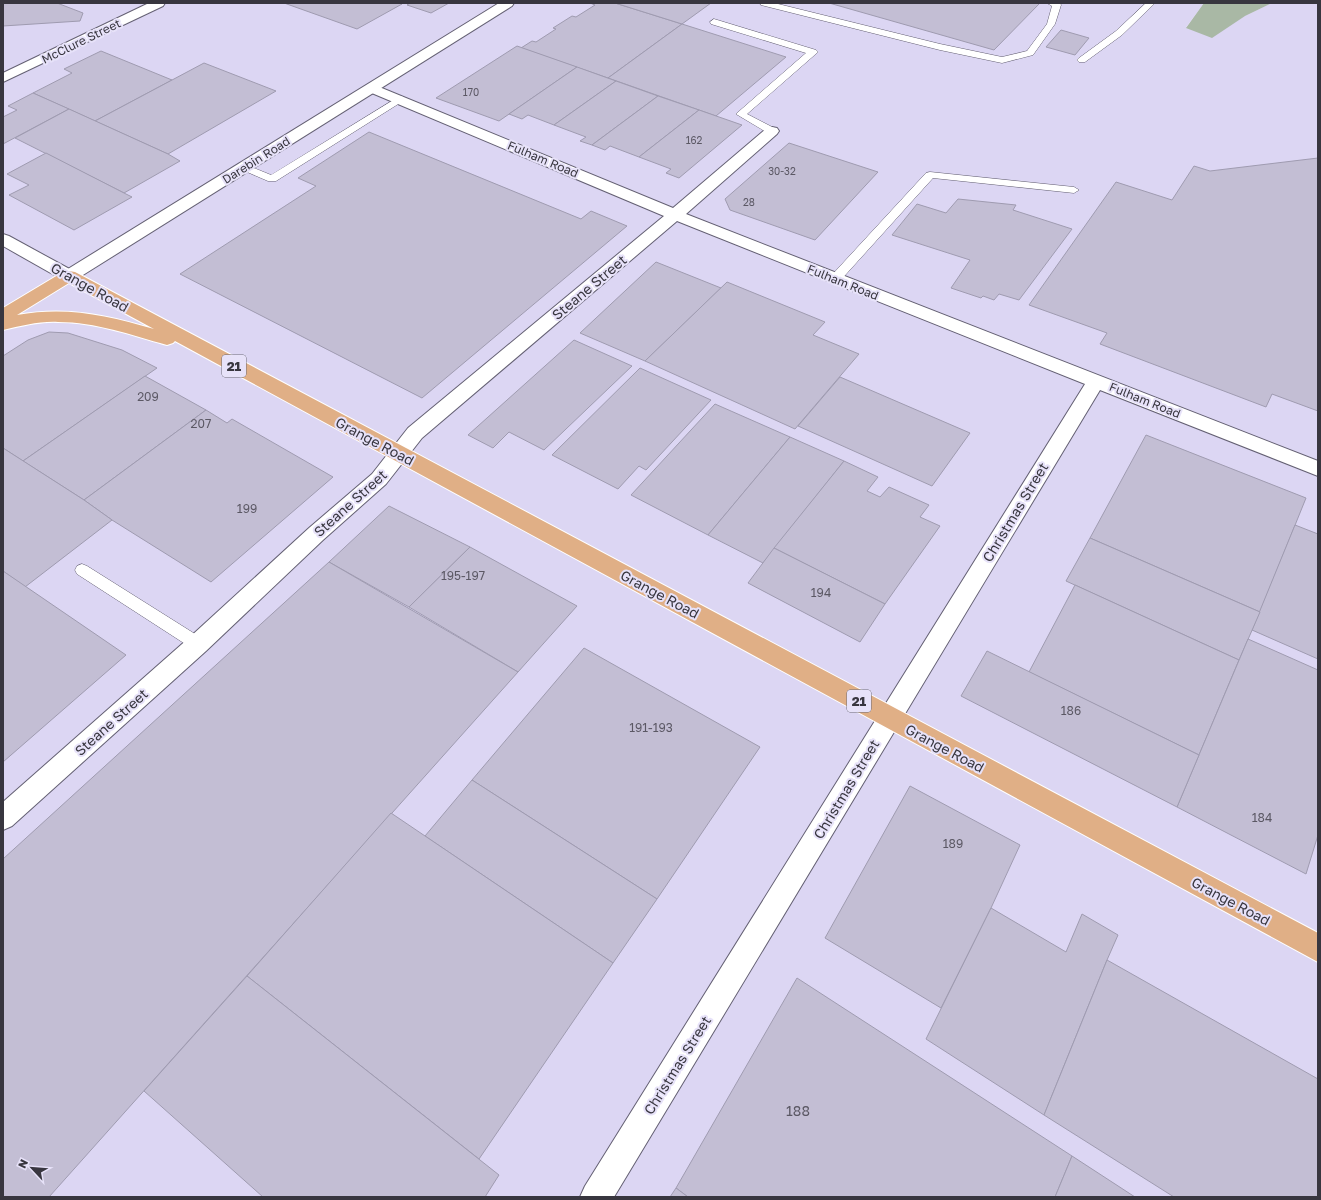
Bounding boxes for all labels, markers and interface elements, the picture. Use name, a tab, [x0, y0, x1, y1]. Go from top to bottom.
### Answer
street label: McClure Street	[39, 15, 123, 67]
house number: 170	[463, 86, 479, 98]
street label: Darebin Road	[219, 133, 293, 187]
house number: 162	[686, 134, 703, 146]
street label: Fulham Road	[505, 137, 581, 181]
house number: 30-32	[768, 165, 796, 177]
house number: 28	[743, 196, 755, 208]
street label: Steane Street	[548, 251, 630, 323]
street label: Grange Road	[48, 259, 132, 315]
street label: Fulham Road	[805, 261, 881, 303]
road number: 21	[222, 355, 246, 377]
street label: Fulham Road	[1107, 379, 1183, 421]
house number: 209	[137, 389, 159, 404]
street label: Grange Road	[333, 413, 417, 469]
house number: 207	[191, 416, 211, 431]
street label: Christmas Street	[979, 459, 1051, 565]
street label: Steane Street	[310, 466, 390, 540]
house number: 199	[237, 501, 257, 516]
street label: Grange Road	[618, 566, 702, 622]
house number: 195-197	[441, 568, 485, 583]
house number: 194	[811, 585, 831, 600]
street label: Steane Street	[71, 685, 151, 759]
road number: 21	[847, 690, 871, 712]
house number: 186	[1061, 703, 1081, 718]
house number: 191-193	[629, 720, 673, 735]
street label: Grange Road	[903, 720, 987, 776]
street label: Christmas Street	[810, 736, 882, 842]
house number: 184	[1252, 810, 1272, 825]
house number: 189	[943, 836, 963, 851]
street label: Grange Road	[1189, 873, 1273, 929]
street label: Christmas Street	[640, 1013, 714, 1117]
house number: 188	[786, 1102, 810, 1119]
north arrow	[12, 1148, 52, 1188]
text: N	[15, 1157, 30, 1170]

